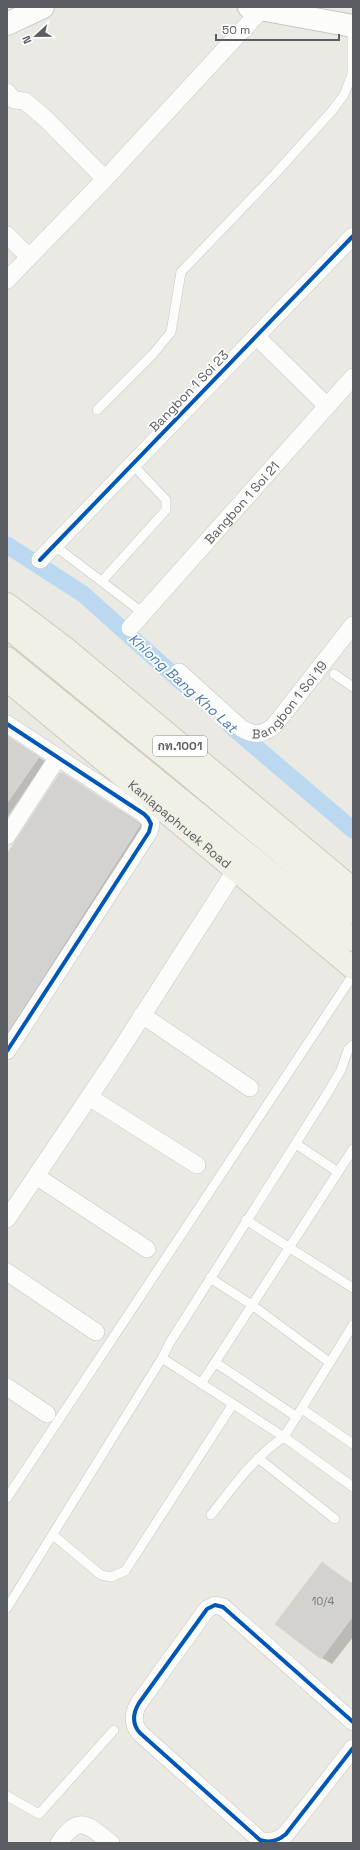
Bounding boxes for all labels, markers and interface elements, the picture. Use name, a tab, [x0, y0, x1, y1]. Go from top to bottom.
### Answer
north arrow	[16, 16, 56, 56]
scale bar	[216, 16, 339, 42]
text: 50 m	[222, 22, 250, 38]
text: N	[19, 34, 35, 46]
street label: Bangbon 1 Soi 23	[146, 346, 232, 435]
street label: Bangbon 1 Soi 21	[200, 458, 283, 547]
water label: Khlong Bang Kho Lat	[125, 630, 242, 738]
street label: Bangbon 1 Soi 19	[252, 657, 331, 742]
road number: กท.1001	[153, 736, 207, 756]
street label: Kanlapaphruek Road	[125, 776, 235, 872]
house number: 10/4	[312, 1594, 334, 1608]

